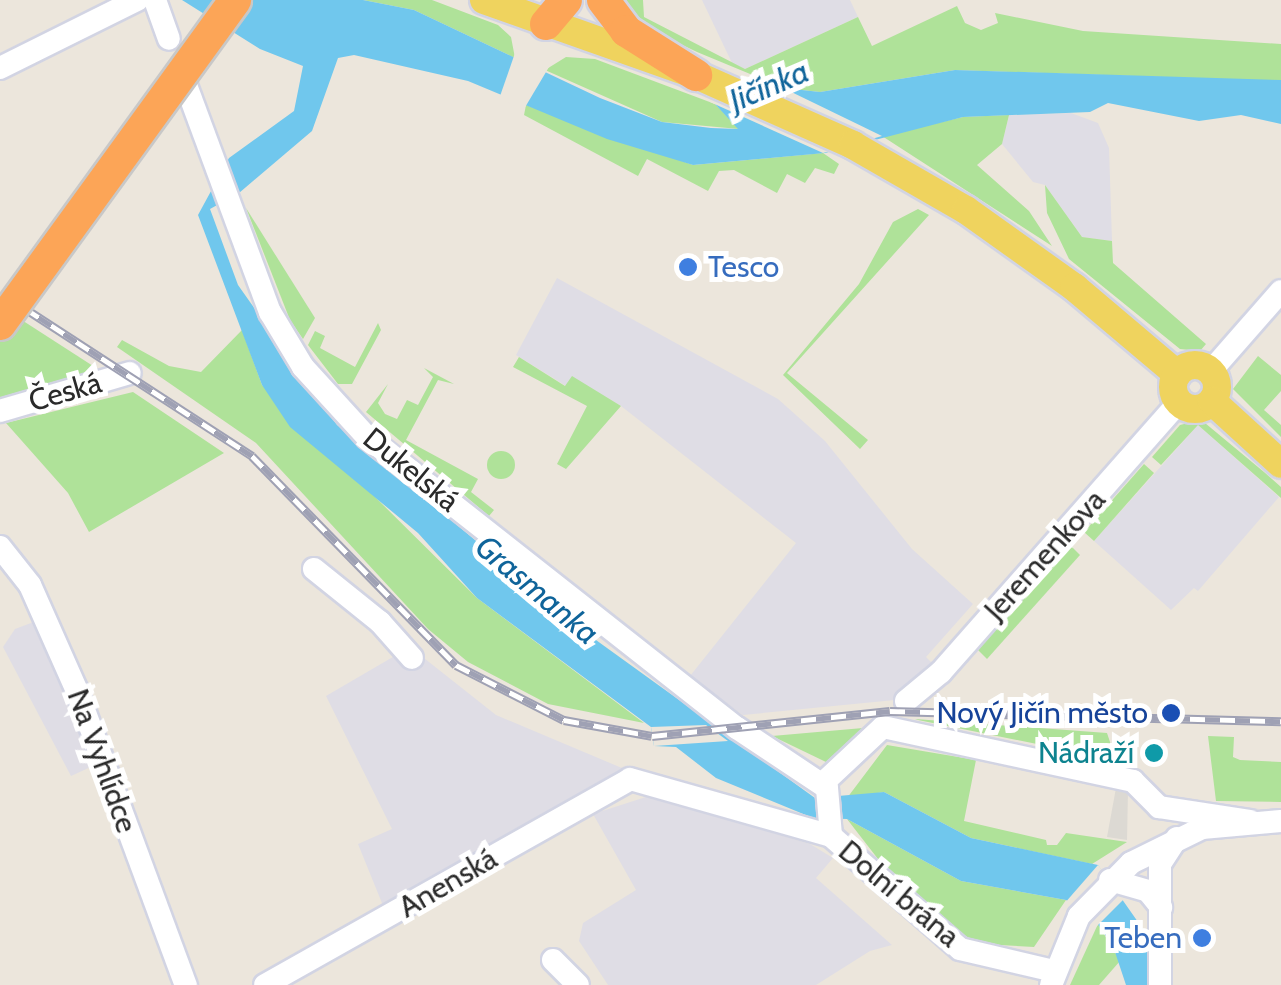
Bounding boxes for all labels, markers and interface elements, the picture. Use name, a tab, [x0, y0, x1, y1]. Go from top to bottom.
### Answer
water label: Jičínka	[723, 52, 815, 120]
place label: Tesco	[708, 249, 779, 285]
marker: Tesco	[677, 256, 699, 278]
street label: Česká	[24, 365, 106, 419]
street label: Dukelská	[356, 421, 466, 519]
street label: Jeremenkova	[977, 482, 1113, 628]
water label: Grasmanka	[467, 527, 607, 653]
street label: Na Vyhlídce	[59, 684, 145, 838]
place label: Nový Jičín město	[937, 695, 1148, 731]
marker: Nový Jičín město	[1158, 700, 1184, 726]
place label: Nádraží	[1038, 735, 1134, 771]
marker: Nádraží	[1143, 742, 1165, 764]
street label: Dolní brána	[831, 833, 967, 955]
street label: Anenská	[392, 841, 504, 925]
place label: Teben	[1104, 920, 1182, 956]
marker: Teben	[1191, 927, 1213, 949]

